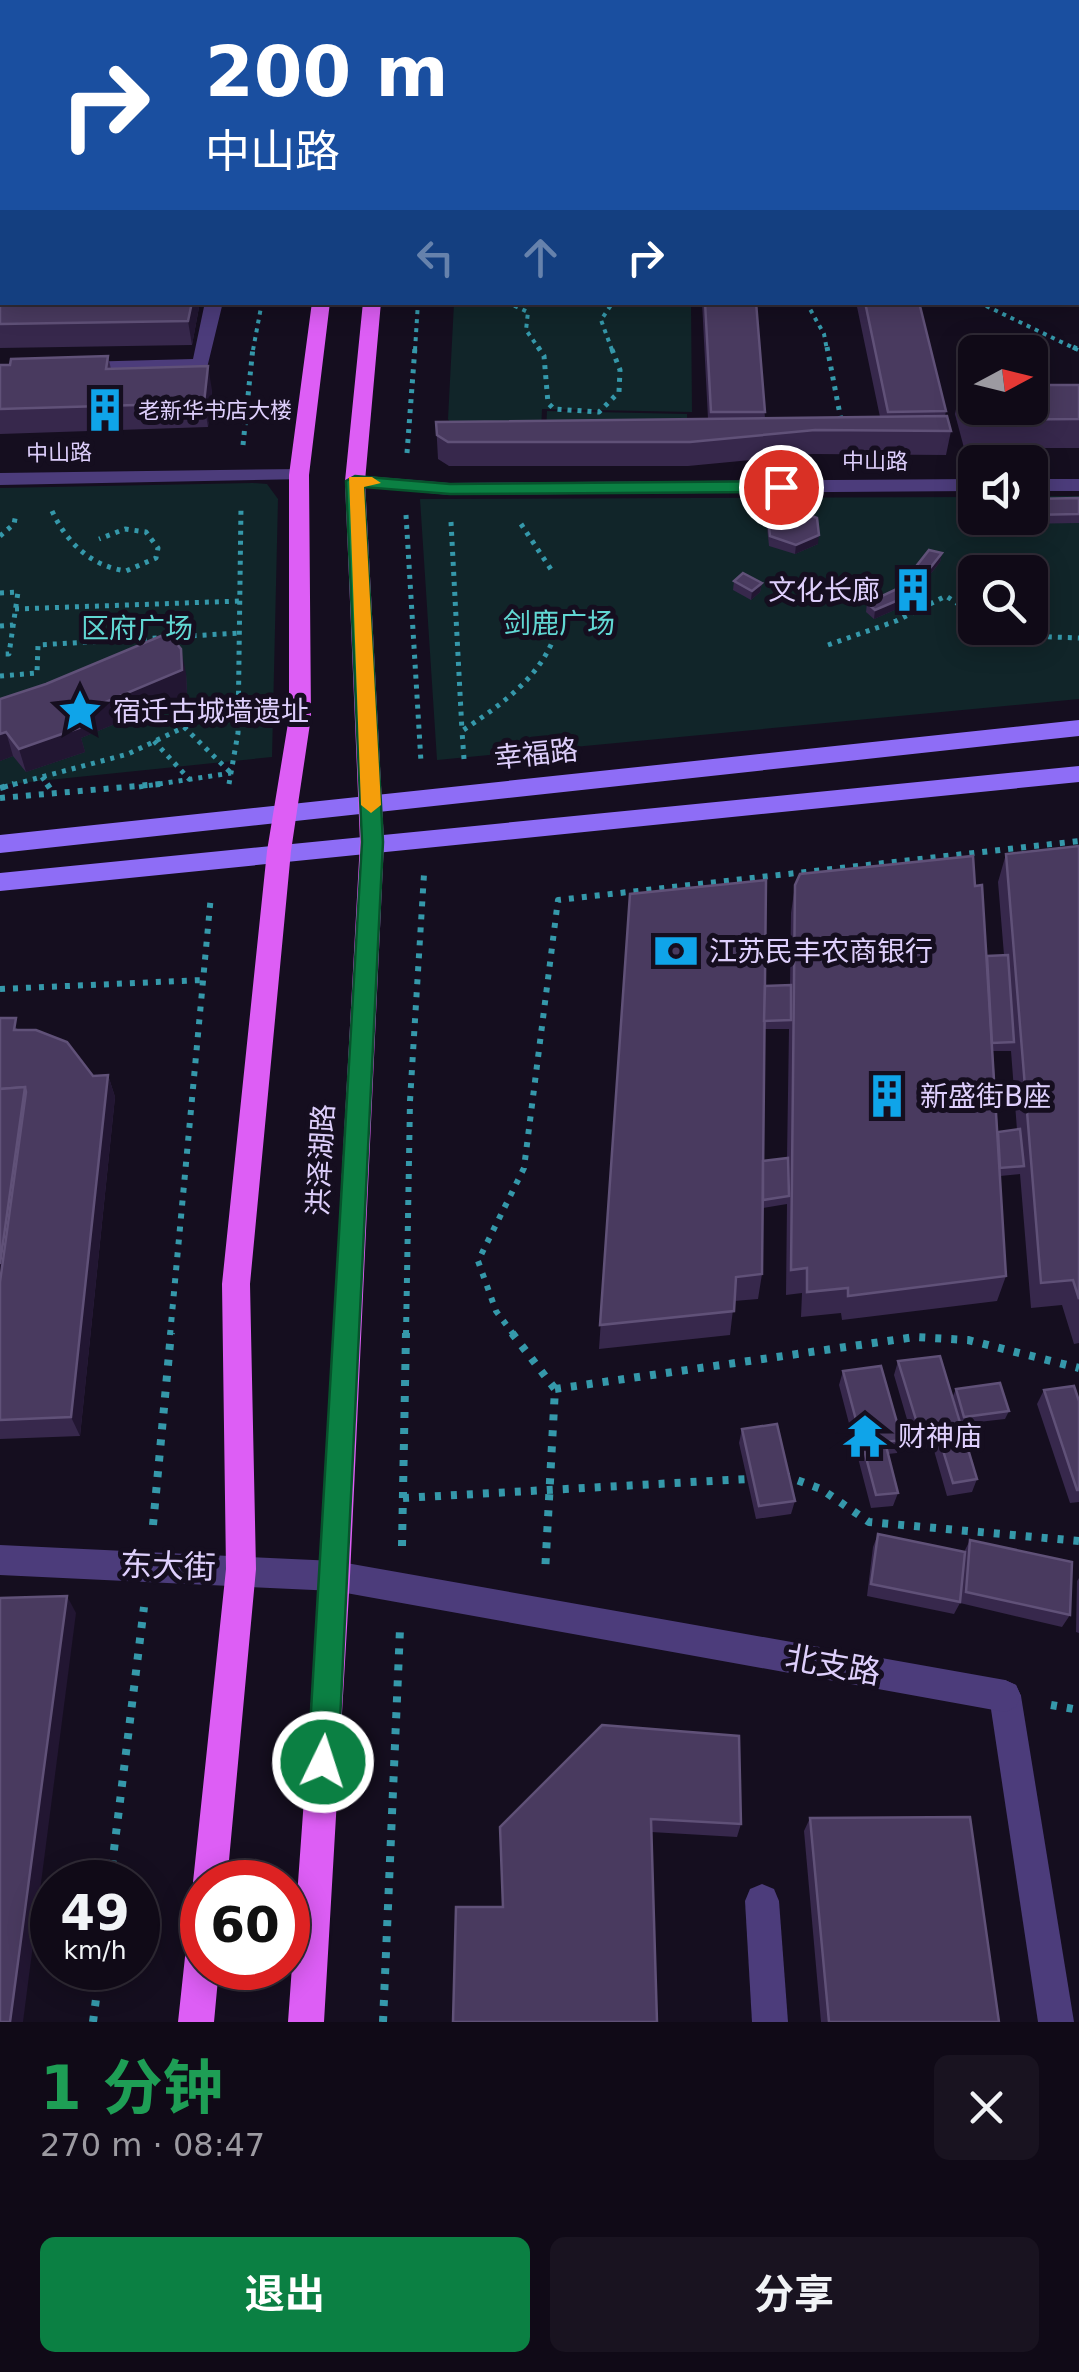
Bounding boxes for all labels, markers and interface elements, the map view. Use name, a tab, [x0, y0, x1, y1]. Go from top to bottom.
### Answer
text: 200 m	[205, 31, 448, 113]
icon: right	[40, 40, 170, 170]
text: 中山路	[205, 125, 340, 178]
icon: left	[408, 230, 463, 285]
icon: ahead	[513, 230, 568, 285]
icon: right	[618, 230, 673, 285]
north arrow	[958, 335, 1048, 425]
map controls	[958, 335, 1048, 645]
building icon: 老新华书店大楼	[81, 386, 129, 434]
place label: 老新华书店大楼	[138, 398, 292, 423]
street label: 中山路	[26, 440, 92, 466]
pin	[739, 445, 824, 530]
button: sound	[958, 445, 1048, 535]
street label: 中山路	[842, 449, 908, 474]
icon: arrive	[754, 460, 809, 515]
button: search	[958, 555, 1048, 645]
building icon: 文化长廊	[889, 566, 937, 614]
place label: 文化长廊	[768, 574, 880, 607]
park label: 剑鹿广场	[503, 607, 615, 640]
park label: 区府广场	[81, 612, 193, 645]
place icon: 宿迁古城墙遗址	[56, 687, 104, 735]
place label: 宿迁古城墙遗址	[113, 695, 309, 728]
street label: 幸福路	[492, 733, 580, 775]
bank icon: 江苏民丰农商银行	[652, 927, 700, 975]
place label: 江苏民丰农商银行	[709, 935, 933, 968]
building icon: 新盛街B座	[863, 1072, 911, 1120]
place label: 新盛街B座	[920, 1080, 1051, 1113]
street label: 洪泽湖路	[302, 1103, 340, 1217]
temple icon: 财神庙	[841, 1412, 889, 1460]
place label: 财神庙	[898, 1420, 982, 1453]
street label: 东大街	[119, 1545, 217, 1587]
street label: 北支路	[782, 1638, 884, 1692]
position arrow	[271, 1710, 375, 1814]
speed limit sign: 60	[180, 1860, 310, 1990]
text: 49	[60, 1884, 130, 1942]
text: km/h	[63, 1936, 127, 1965]
text: 1 分钟	[40, 2053, 223, 2123]
button: close	[934, 2055, 1039, 2160]
text: 270 m · 08:47	[40, 2126, 265, 2164]
button: 退出	[40, 2237, 530, 2352]
button: 分享	[550, 2237, 1039, 2352]

